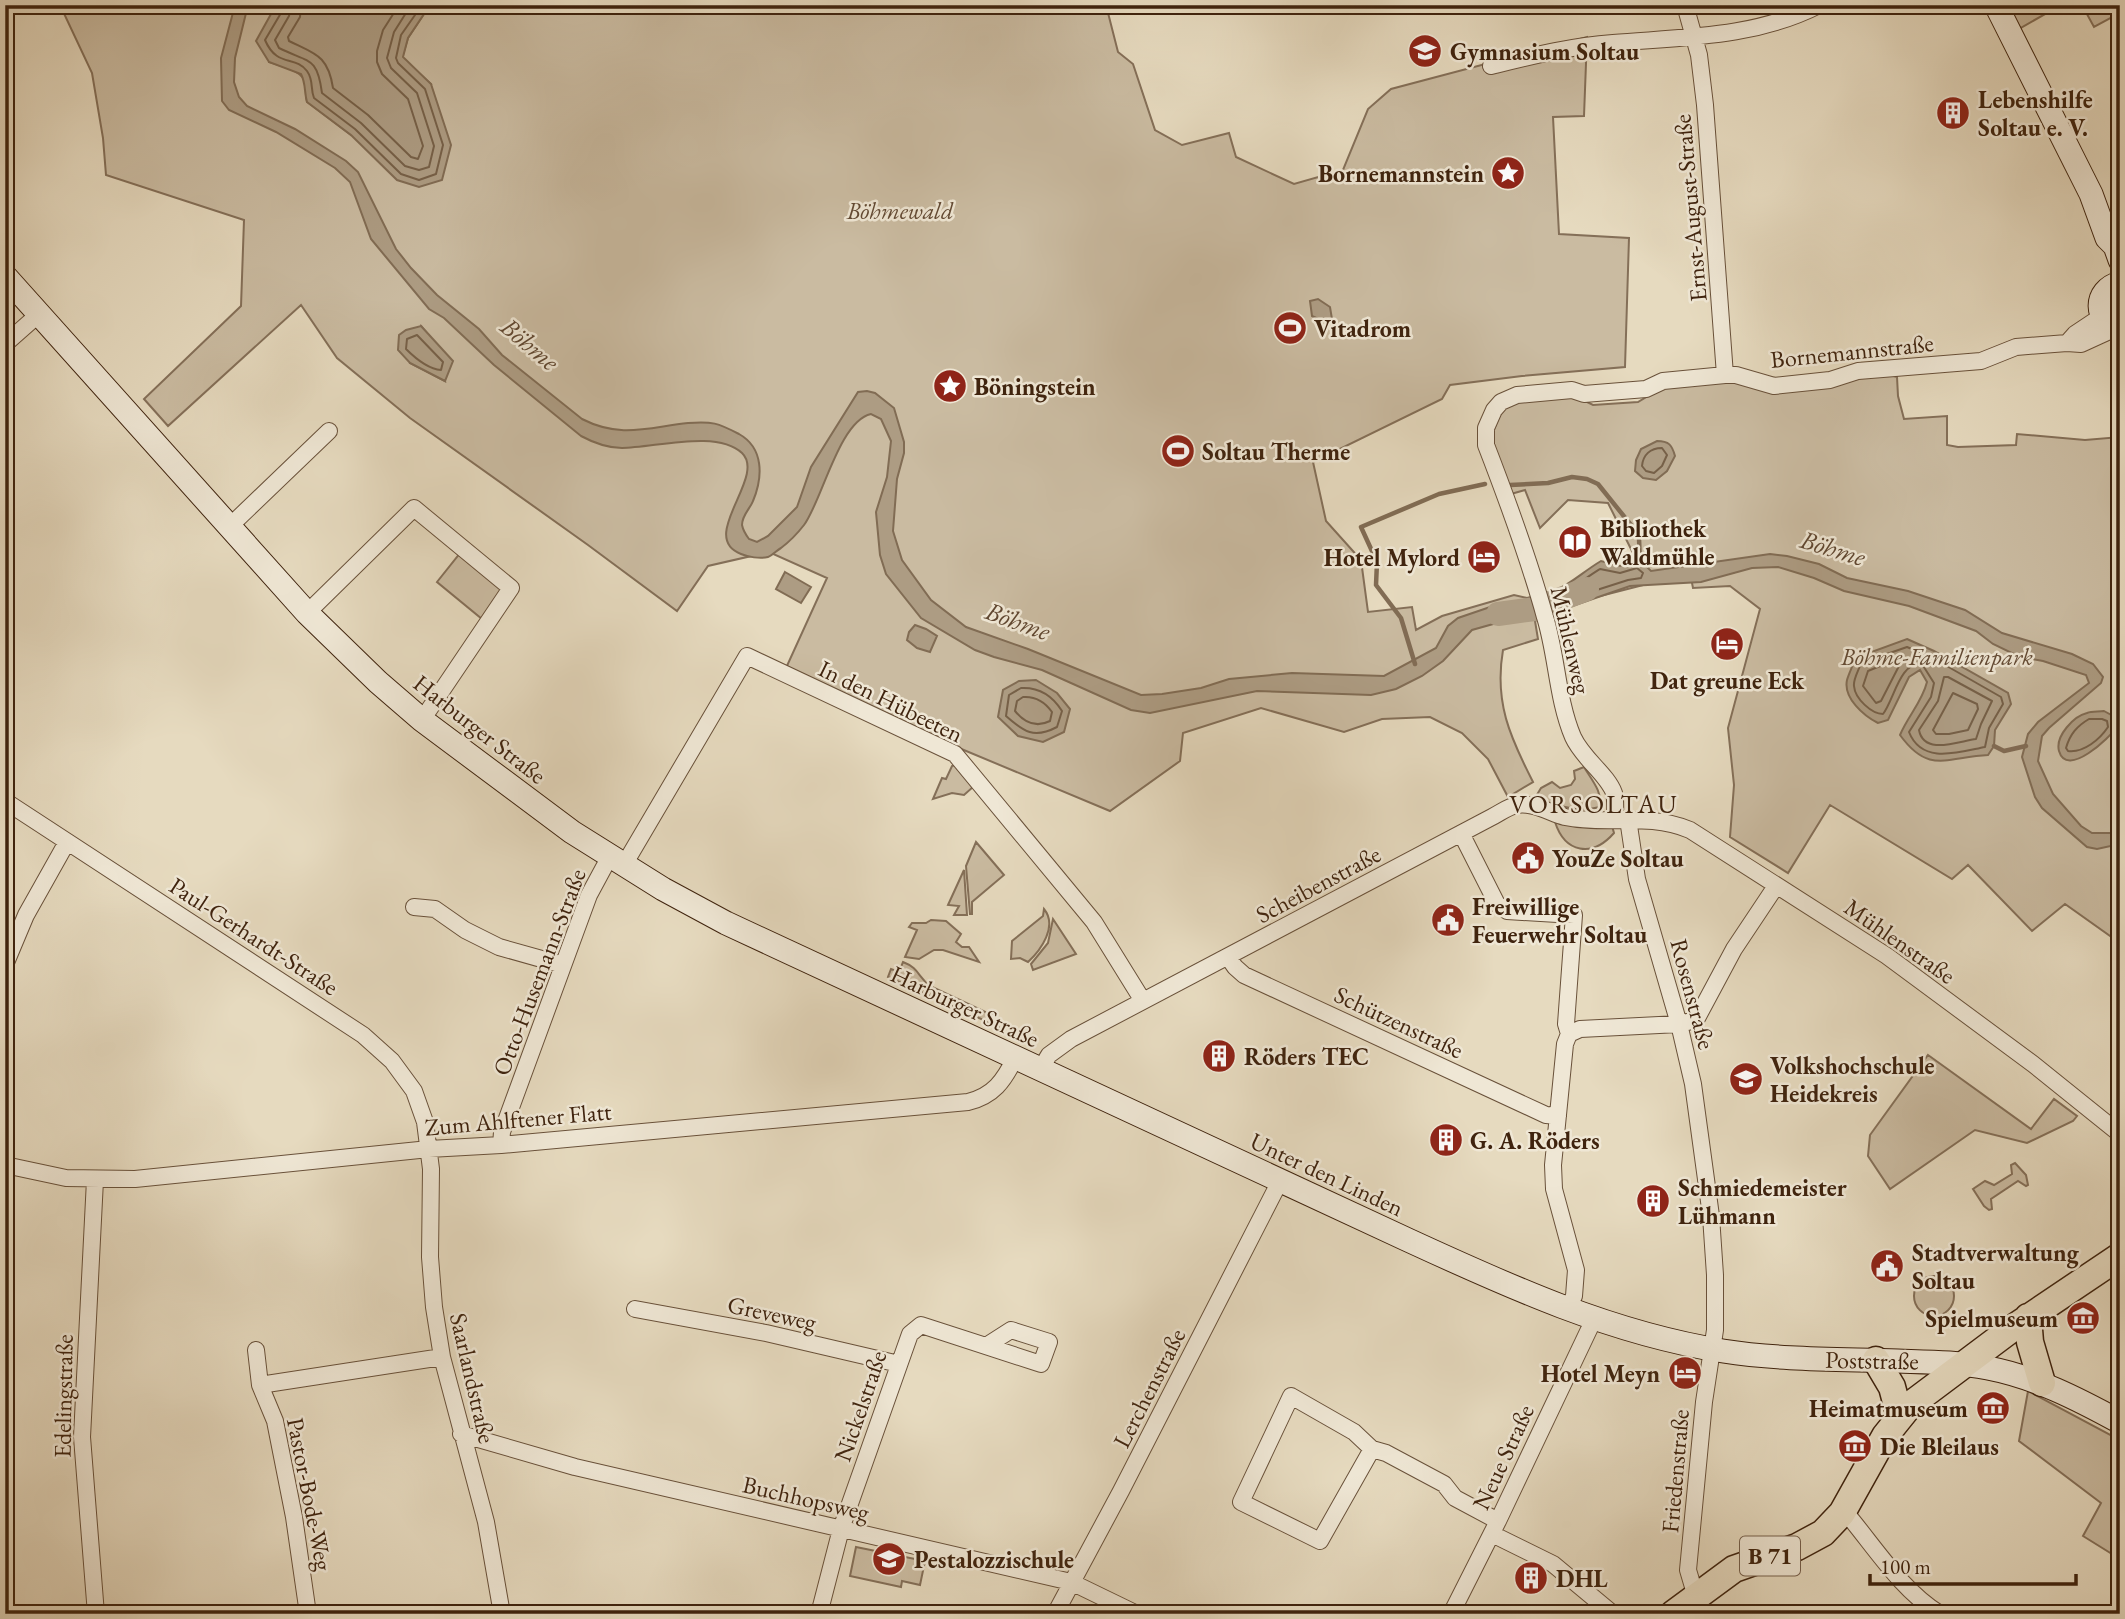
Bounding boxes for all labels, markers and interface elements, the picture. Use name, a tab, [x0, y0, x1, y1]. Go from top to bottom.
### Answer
school or university icon: Gymnasium Soltau	[1406, 32, 1444, 70]
place label: Gymnasium Soltau	[1450, 36, 1640, 68]
place label: Lebenshilfe Soltau e. V.	[1978, 84, 2093, 143]
building icon: Lebenshilfe Soltau e. V.	[1934, 94, 1972, 132]
street label: Ernst-August-Straße	[1666, 113, 1714, 303]
place icon: Bornemannstein	[1489, 154, 1527, 192]
place label: Bornemannstein	[1318, 158, 1484, 189]
park label: Böhmewald	[846, 195, 954, 226]
water label: Böhme	[493, 309, 567, 379]
sports icon: Vitadrom	[1271, 309, 1309, 347]
place label: Vitadrom	[1314, 313, 1411, 344]
street label: Bornemannstraße	[1769, 327, 1935, 375]
place icon: Böningstein	[931, 367, 969, 405]
place label: Böningstein	[974, 371, 1096, 403]
sports icon: Soltau Therme	[1159, 432, 1197, 470]
place label: Soltau Therme	[1202, 436, 1350, 467]
place label: Bibliothek Waldmühle	[1600, 513, 1715, 572]
water label: Böhme	[1795, 522, 1871, 574]
library icon: Bibliothek Waldmühle	[1556, 523, 1594, 561]
hotel icon: Hotel Mylord	[1465, 538, 1503, 576]
place label: Hotel Mylord	[1324, 542, 1461, 574]
street label: Mühlenweg	[1544, 583, 1599, 697]
water label: Böhme	[980, 593, 1056, 649]
hotel icon: Dat greune Eck	[1708, 625, 1746, 663]
park label: Böhme-Familienpark	[1840, 641, 2033, 672]
street label: In den Hübeeten	[814, 653, 969, 750]
place label: Dat greune Eck	[1650, 665, 1805, 697]
street label: Harburger Straße	[407, 667, 553, 791]
district label: VORSOLTAU	[1509, 787, 1679, 821]
street label: Scheibenstraße	[1250, 838, 1386, 930]
public building icon: YouZe Soltau	[1509, 839, 1547, 877]
place label: YouZe Soltau	[1552, 843, 1684, 874]
street label: Otto-Husemann-Straße	[485, 864, 593, 1080]
street label: Paul-Gerhardt-Straße	[164, 870, 344, 1002]
place label: Freiwillige Feuerwehr Soltau	[1472, 891, 1648, 950]
street label: Mühlenstraße	[1838, 891, 1962, 991]
public building icon: Freiwillige Feuerwehr Soltau	[1429, 901, 1467, 939]
street label: Rosenstraße	[1663, 935, 1723, 1053]
street label: Harburger Straße	[886, 958, 1044, 1054]
street label: Schützenstraße	[1330, 979, 1468, 1065]
building icon: Röders TEC	[1200, 1037, 1238, 1075]
place label: Röders TEC	[1244, 1041, 1369, 1072]
place label: Volkshochschule Heidekreis	[1770, 1050, 1934, 1109]
school or university icon: Volkshochschule Heidekreis	[1727, 1060, 1765, 1098]
street label: Zum Ahlftener Flatt	[423, 1095, 613, 1143]
building icon: G. A. Röders	[1427, 1121, 1465, 1159]
street label: Unter den Linden	[1245, 1125, 1409, 1223]
place label: G. A. Röders	[1470, 1125, 1600, 1156]
place label: Schmiedemeister Lühmann	[1678, 1172, 1847, 1231]
building icon: Schmiedemeister Lühmann	[1634, 1182, 1672, 1220]
place label: Stadtverwaltung Soltau	[1912, 1237, 2080, 1296]
public building icon: Stadtverwaltung Soltau	[1868, 1247, 1906, 1285]
street label: Greveweg	[725, 1289, 820, 1338]
museum icon: Spielmuseum	[2064, 1299, 2102, 1337]
place label: Spielmuseum	[1925, 1303, 2058, 1334]
street label: Saarlandstraße	[443, 1310, 503, 1446]
street label: Lerchenstraße	[1106, 1323, 1192, 1453]
street label: Edelingstraße	[46, 1334, 80, 1458]
street label: Poststraße	[1825, 1344, 1919, 1376]
street label: Nickelstraße	[827, 1346, 893, 1466]
hotel icon: Hotel Meyn	[1666, 1354, 1704, 1392]
place label: Hotel Meyn	[1541, 1358, 1660, 1390]
museum icon: Heimatmuseum	[1974, 1389, 2012, 1427]
place label: Heimatmuseum	[1809, 1393, 1968, 1424]
street label: Neue Straße	[1465, 1399, 1541, 1515]
street label: Friedenstraße	[1654, 1408, 1696, 1534]
street label: Pastor-Bode-Weg	[280, 1415, 340, 1574]
museum icon: Die Bleilaus	[1836, 1427, 1874, 1465]
place label: Die Bleilaus	[1880, 1431, 1999, 1462]
street label: Buchhopsweg	[740, 1468, 873, 1528]
road number: B 71	[1740, 1536, 1800, 1576]
school or university icon: Pestalozzischule	[870, 1540, 908, 1578]
scale bar	[1870, 1542, 2076, 1586]
place label: Pestalozzischule	[914, 1544, 1074, 1575]
text: 100 m	[1880, 1553, 1931, 1580]
building icon: DHL	[1512, 1559, 1550, 1597]
place label: DHL	[1556, 1563, 1608, 1594]

